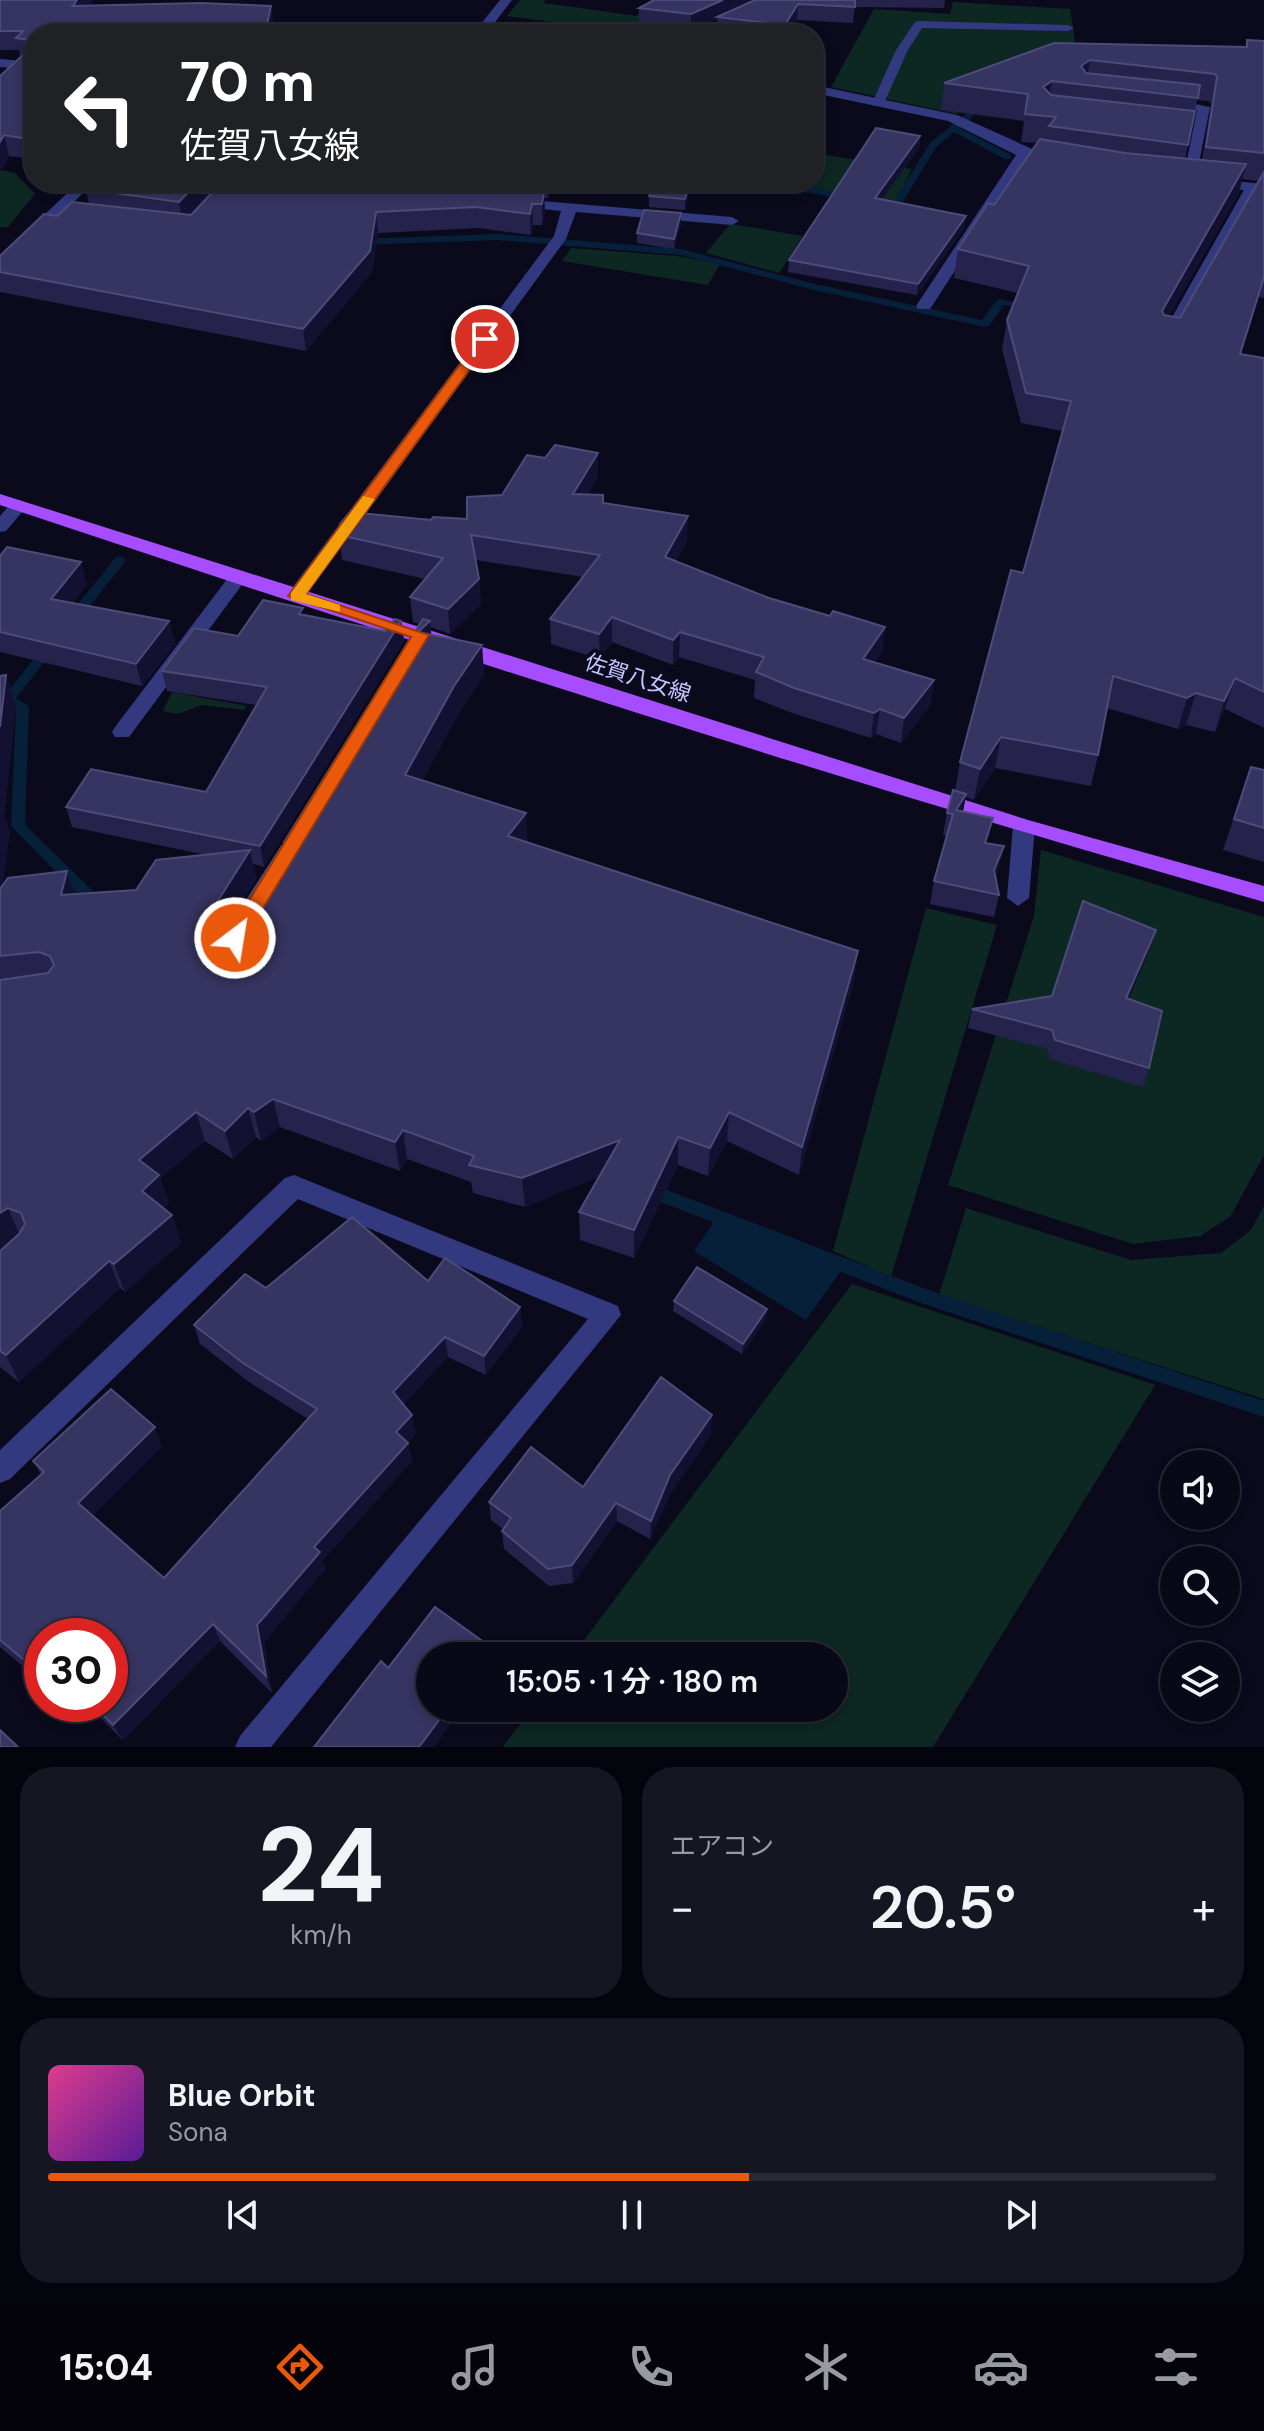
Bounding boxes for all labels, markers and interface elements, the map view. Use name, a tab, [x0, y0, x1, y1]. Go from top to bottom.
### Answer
text: 70 m	[180, 45, 315, 118]
icon: left	[48, 56, 152, 160]
text: 佐賀八女線	[180, 122, 360, 169]
pin	[451, 305, 519, 373]
icon: arrive	[463, 317, 507, 361]
street label: 佐賀八女線	[581, 647, 695, 709]
position arrow	[193, 896, 277, 980]
map controls	[1160, 1450, 1240, 1722]
button: sound	[1160, 1450, 1240, 1530]
button: search	[1160, 1546, 1240, 1626]
speed limit sign: 30	[24, 1618, 128, 1722]
button: layers	[1160, 1642, 1240, 1722]
text: 15:05 · 1 分 · 180 m	[506, 1662, 758, 1701]
text: 24	[258, 1798, 384, 1933]
text: エアコン	[670, 1829, 774, 1863]
text: 20.5°	[870, 1868, 1016, 1947]
text: −	[670, 1879, 694, 1937]
text: +	[1192, 1879, 1216, 1937]
text: km/h	[290, 1918, 352, 1952]
text: Blue Orbit	[168, 2076, 315, 2115]
text: Sona	[168, 2115, 228, 2149]
icon: previous	[221, 2193, 265, 2237]
icon: pause	[610, 2193, 654, 2237]
icon: next	[999, 2193, 1043, 2237]
icon: directions	[272, 2339, 328, 2395]
icon: music	[447, 2339, 503, 2395]
icon: phone	[623, 2339, 679, 2395]
icon: climate	[798, 2339, 854, 2395]
icon: car	[973, 2339, 1029, 2395]
icon: filters	[1148, 2339, 1204, 2395]
text: 15:04	[60, 2344, 153, 2391]

